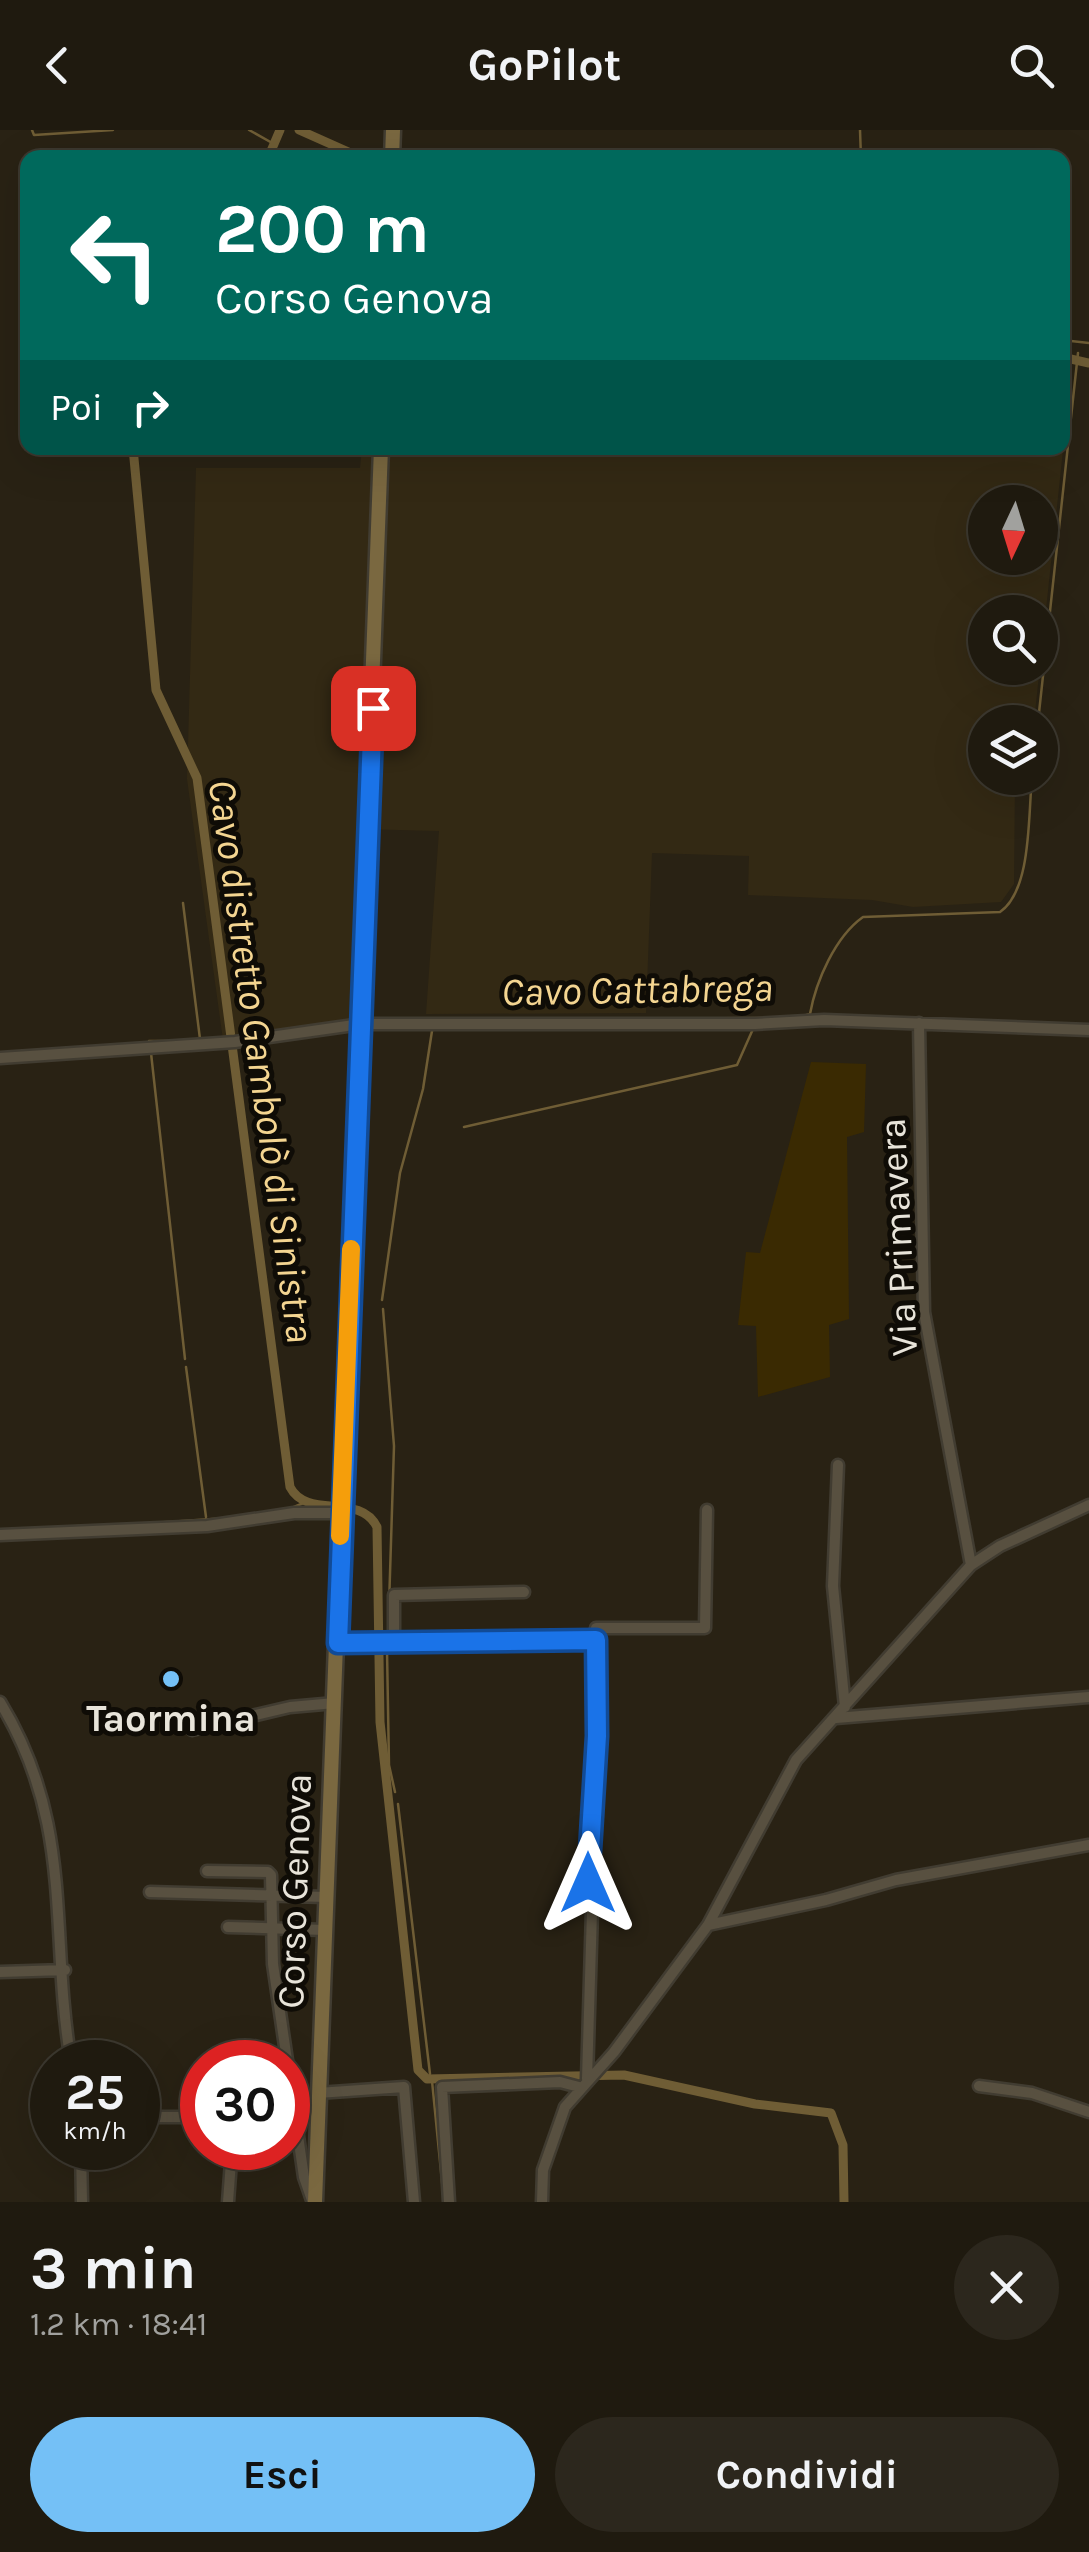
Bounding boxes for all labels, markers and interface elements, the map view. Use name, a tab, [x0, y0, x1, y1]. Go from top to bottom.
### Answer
icon: back	[30, 38, 85, 93]
icon: search	[1004, 38, 1059, 93]
text: GoPilot	[468, 39, 621, 91]
text: 200 m	[215, 188, 430, 270]
icon: left	[50, 190, 180, 320]
text: Corso Genova	[215, 272, 494, 324]
icon: right	[123, 380, 178, 435]
text: Poi	[50, 385, 103, 430]
north arrow	[968, 485, 1058, 575]
map controls	[968, 485, 1058, 795]
button: search	[968, 595, 1058, 685]
pin	[331, 666, 416, 751]
icon: arrive	[346, 681, 401, 736]
button: layers	[968, 705, 1058, 795]
water label: Cavo distretto Gambolò di Sinistra	[199, 776, 324, 1346]
water label: Cavo Cattabrega	[501, 964, 773, 1015]
street label: Via Primavera	[870, 1117, 927, 1357]
marker: Taormina	[160, 1668, 182, 1690]
place label: Taormina	[86, 1696, 256, 1741]
street label: Corso Genova	[268, 1773, 321, 2009]
position arrow	[536, 1831, 640, 1935]
speed limit sign: 30	[180, 2040, 310, 2170]
text: 25	[65, 2063, 125, 2122]
text: km/h	[63, 2116, 127, 2145]
text: 3 min	[30, 2233, 197, 2303]
button: close	[954, 2235, 1059, 2340]
text: 1.2 km · 18:41	[30, 2306, 207, 2343]
button: Esci	[30, 2417, 535, 2532]
button: Condividi	[555, 2417, 1059, 2532]

